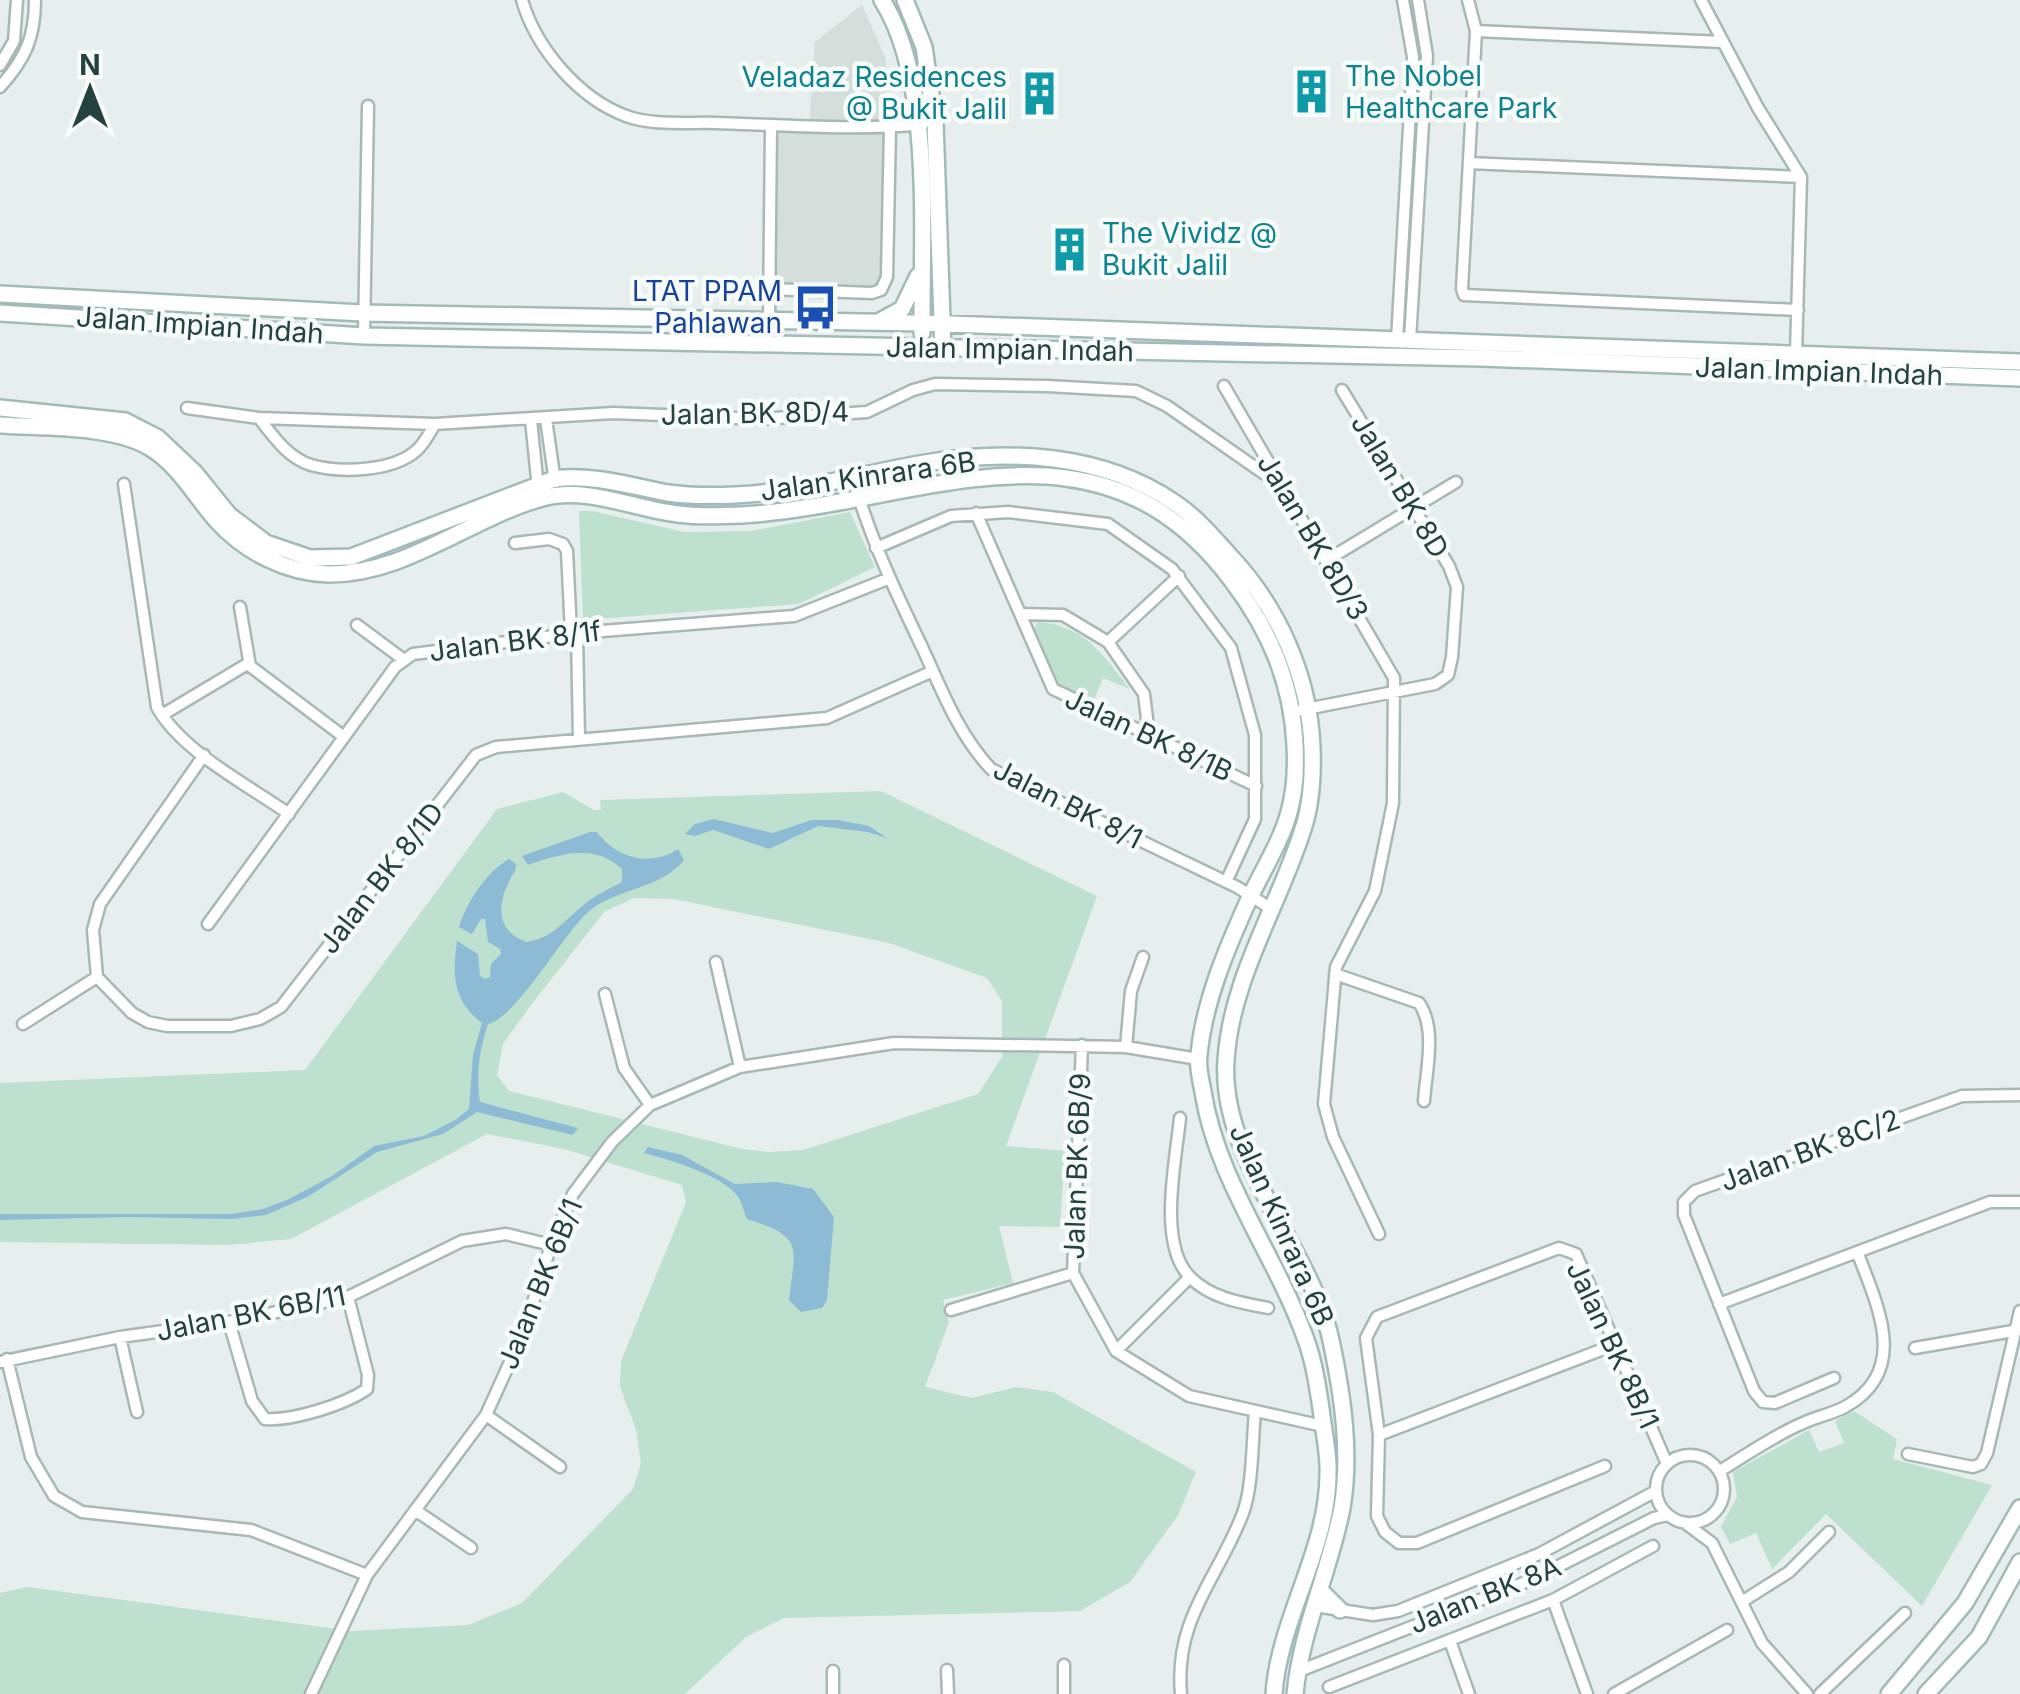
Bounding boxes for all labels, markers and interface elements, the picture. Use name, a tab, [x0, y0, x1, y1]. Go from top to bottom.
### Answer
north arrow	[40, 40, 140, 140]
text: N	[79, 48, 101, 82]
place label: The Nobel Healthcare Park	[1345, 59, 1557, 125]
place label: Veladaz Residences @ Bukit Jalil	[741, 60, 1007, 126]
building icon: The Nobel Healthcare Park	[1288, 68, 1336, 116]
building icon: Veladaz Residences @ Bukit Jalil	[1016, 69, 1064, 117]
place label: The Vividz @ Bukit Jalil	[1102, 216, 1277, 282]
building icon: The Vividz @ Bukit Jalil	[1045, 225, 1093, 273]
place label: LTAT PPAM Pahlawan	[632, 274, 782, 340]
bus stop icon: LTAT PPAM Pahlawan	[791, 283, 839, 331]
street label: Jalan Impian Indah	[75, 299, 325, 351]
street label: Jalan Impian Indah	[886, 330, 1134, 368]
street label: Jalan Impian Indah	[1694, 350, 1944, 392]
street label: Jalan BK 8D/4	[661, 394, 849, 432]
street label: Jalan BK 8D	[1344, 408, 1456, 564]
street label: Jalan Kinrara 6B	[758, 444, 978, 508]
street label: Jalan BK 8D/3	[1250, 448, 1376, 626]
street label: Jalan BK 8/1f	[427, 614, 603, 668]
street label: Jalan BK 8/1B	[1060, 681, 1238, 789]
street label: Jalan BK 8/1	[988, 752, 1148, 856]
street label: Jalan BK 8/1D	[311, 796, 451, 960]
street label: Jalan BK 6B/9	[1057, 1072, 1097, 1260]
street label: Jalan BK 8C/2	[1716, 1102, 1904, 1198]
street label: Jalan Kinrara 6B	[1222, 1119, 1342, 1331]
street label: Jalan BK 6B/1	[490, 1194, 590, 1374]
street label: Jalan BK 8B/1	[1559, 1256, 1667, 1434]
street label: Jalan BK 6B/11	[153, 1278, 349, 1348]
street label: Jalan BK 8A	[1404, 1549, 1566, 1641]

